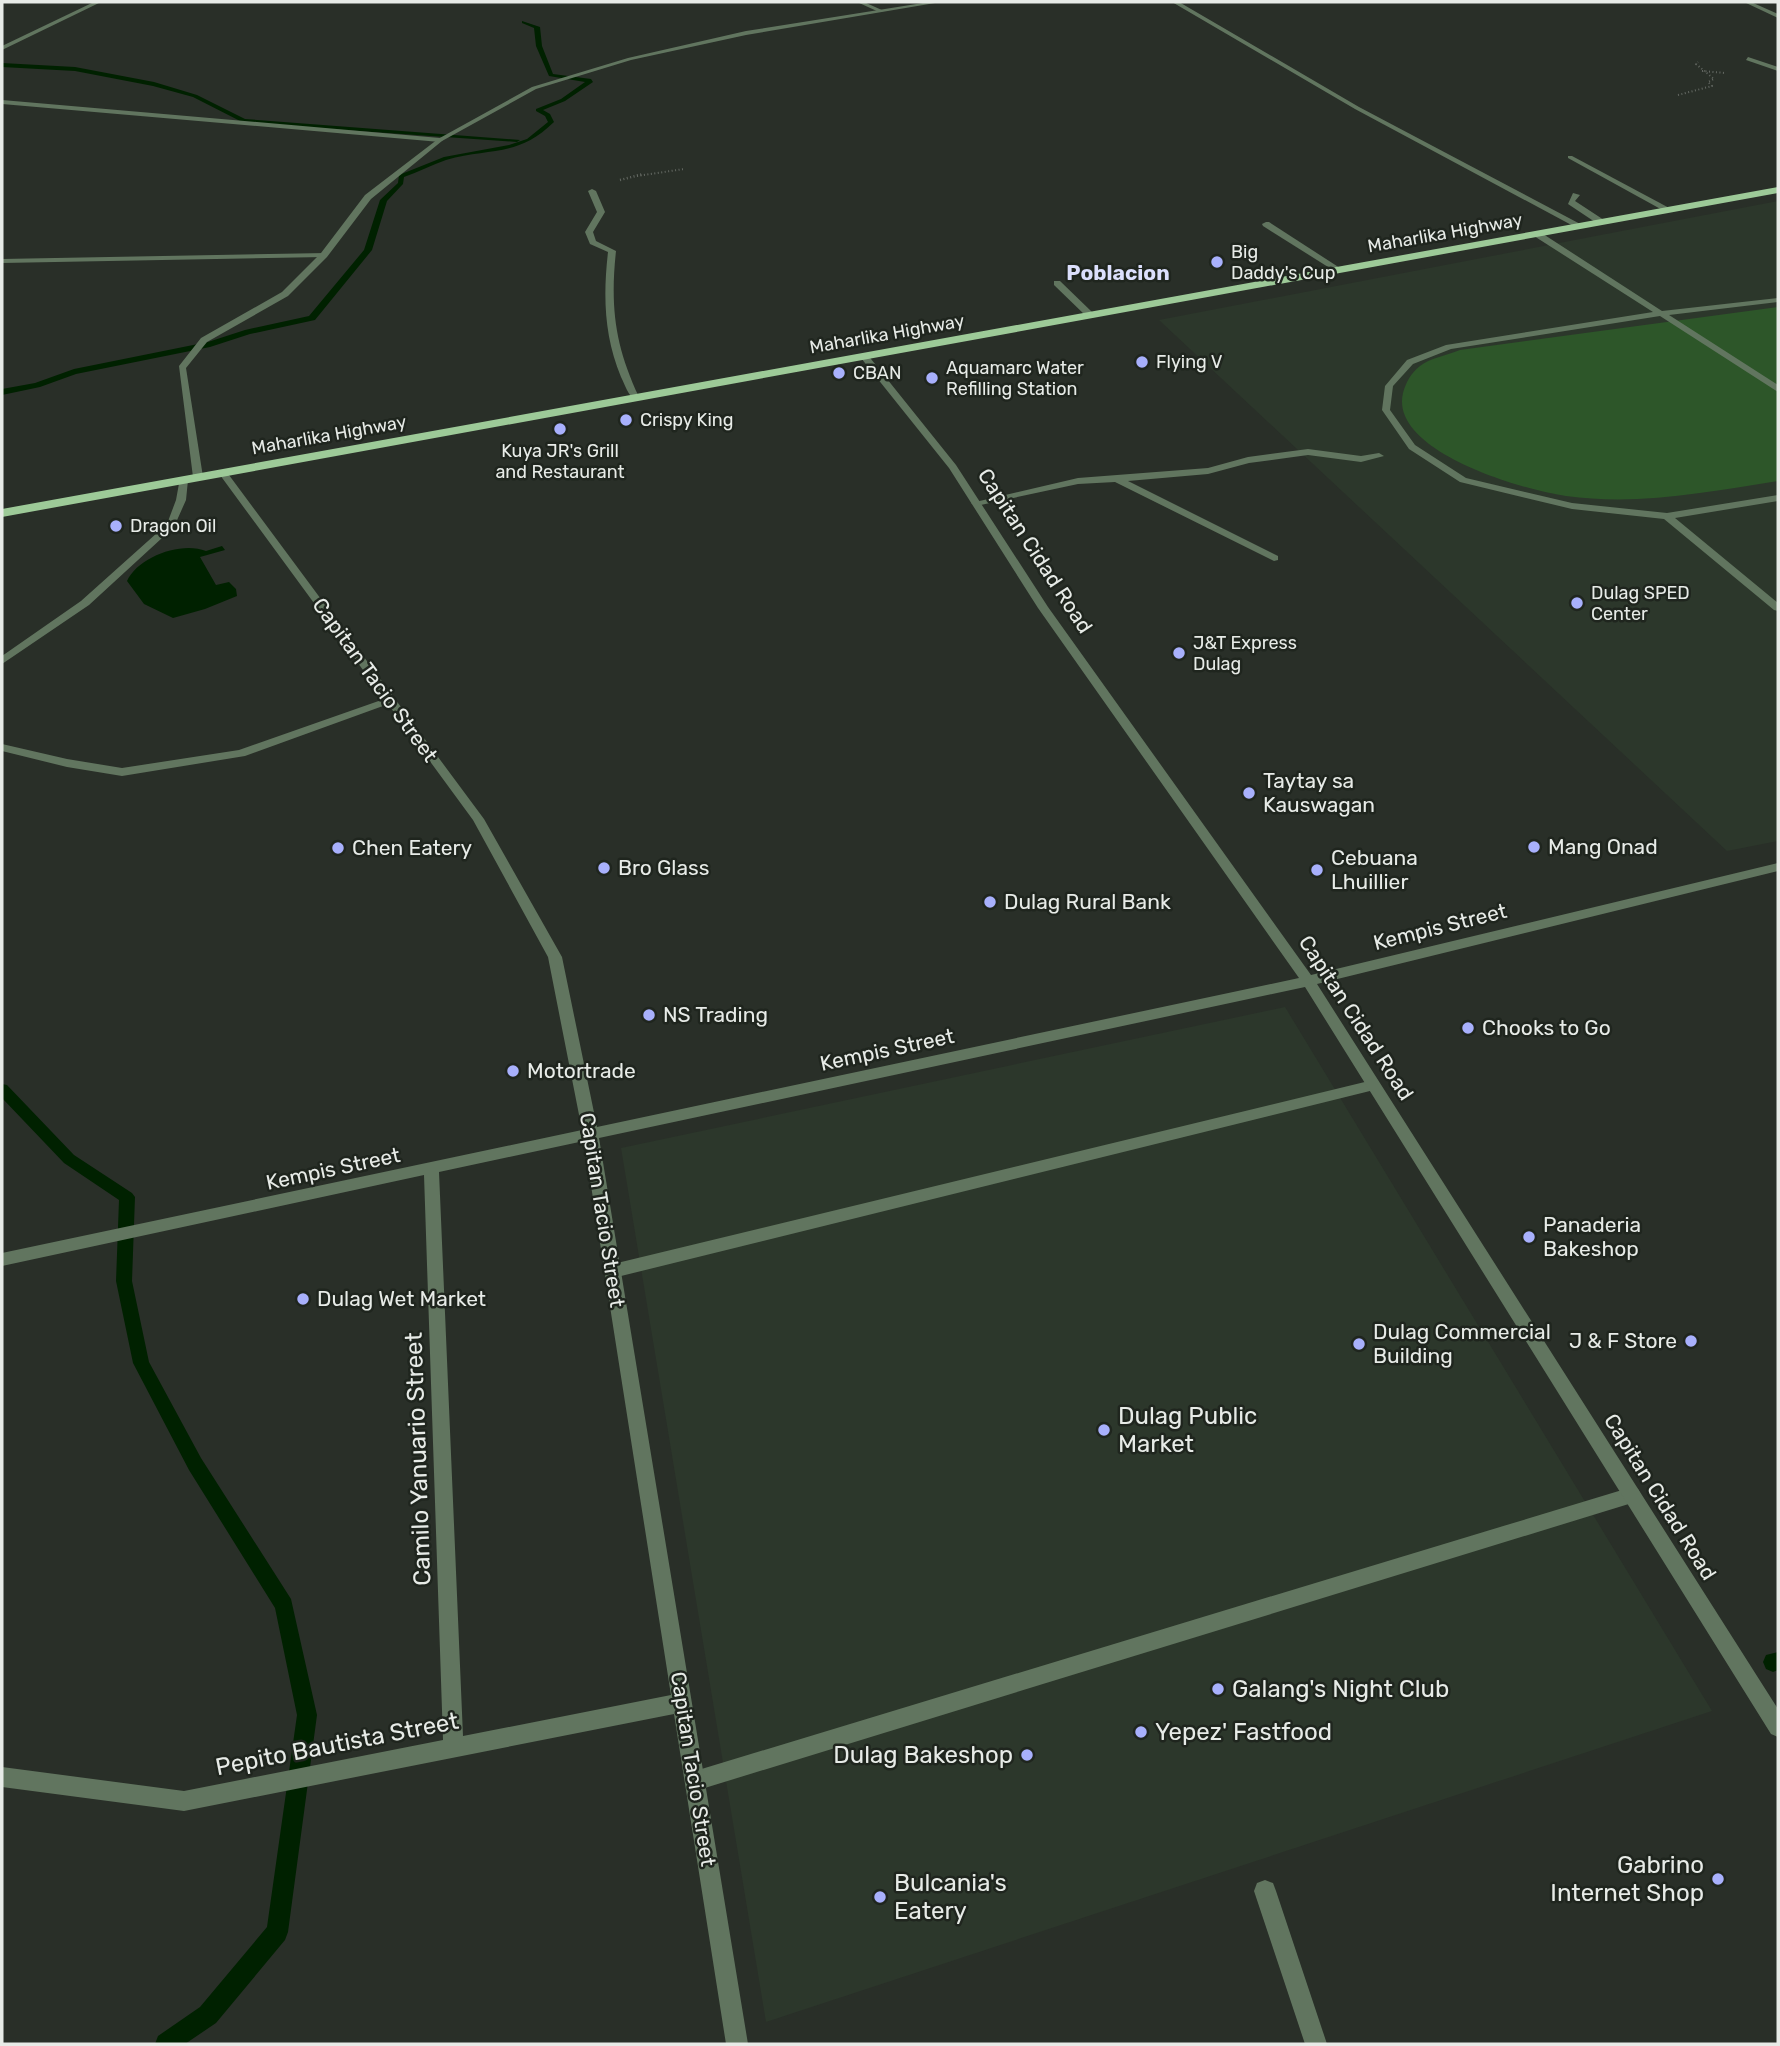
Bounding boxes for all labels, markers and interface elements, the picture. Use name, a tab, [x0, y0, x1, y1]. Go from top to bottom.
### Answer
street label: Maharlika Highway	[1366, 209, 1524, 257]
place label: Big Daddy's Cup	[1231, 241, 1335, 284]
marker: Big Daddy's Cup	[1209, 254, 1225, 270]
district label: Poblacion	[1066, 260, 1170, 285]
street label: Maharlika Highway	[808, 310, 966, 358]
place label: Flying V	[1156, 351, 1223, 373]
marker: Flying V	[1134, 354, 1150, 370]
place label: Aquamarc Water Refilling Station	[946, 357, 1084, 400]
place label: CBAN	[853, 362, 901, 384]
marker: CBAN	[831, 365, 847, 381]
marker: Aquamarc Water Refilling Station	[924, 370, 940, 386]
place label: Crispy King	[640, 409, 733, 431]
street label: Maharlika Highway	[250, 411, 408, 459]
marker: Crispy King	[618, 412, 634, 428]
marker: Kuya JR's Grill and Restaurant	[552, 421, 568, 437]
place label: Kuya JR's Grill and Restaurant	[495, 440, 625, 483]
street label: Capitan Cidad Road	[973, 464, 1098, 638]
place label: Dragon Oil	[130, 515, 216, 537]
marker: Dragon Oil	[108, 518, 124, 534]
place label: Dulag SPED Center	[1591, 582, 1690, 625]
street label: Capitan Tacio Street	[307, 593, 443, 767]
marker: Dulag SPED Center	[1569, 595, 1585, 611]
place label: J&T Express Dulag	[1193, 632, 1297, 675]
marker: J&T Express Dulag	[1171, 645, 1187, 661]
place label: Taytay sa Kauswagan	[1263, 768, 1375, 817]
marker: Taytay sa Kauswagan	[1241, 785, 1257, 801]
place label: Mang Onad	[1548, 834, 1658, 859]
place label: Chen Eatery	[352, 835, 473, 860]
marker: Mang Onad	[1526, 839, 1542, 855]
marker: Chen Eatery	[330, 840, 346, 856]
place label: Cebuana Lhuillier	[1331, 845, 1418, 894]
place label: Bro Glass	[618, 855, 709, 880]
marker: Bro Glass	[596, 860, 612, 876]
marker: Cebuana Lhuillier	[1309, 862, 1325, 878]
place label: Dulag Rural Bank	[1004, 889, 1171, 914]
marker: Dulag Rural Bank	[982, 894, 998, 910]
street label: Kempis Street	[1371, 898, 1509, 955]
street label: Capitan Cidad Road	[1294, 931, 1419, 1105]
place label: NS Trading	[663, 1002, 768, 1027]
marker: NS Trading	[641, 1007, 657, 1023]
place label: Chooks to Go	[1482, 1015, 1611, 1040]
marker: Chooks to Go	[1460, 1020, 1476, 1036]
street label: Kempis Street	[817, 1023, 956, 1076]
place label: Motortrade	[527, 1058, 636, 1083]
marker: Motortrade	[505, 1063, 521, 1079]
street label: Capitan Tacio Street	[575, 1111, 630, 1309]
street label: Kempis Street	[263, 1142, 402, 1195]
place label: Panaderia Bakeshop	[1543, 1212, 1641, 1261]
marker: Panaderia Bakeshop	[1521, 1229, 1537, 1245]
place label: Dulag Wet Market	[317, 1286, 486, 1311]
marker: Dulag Wet Market	[295, 1291, 311, 1307]
place label: Dulag Commercial Building	[1373, 1319, 1551, 1368]
place label: J & F Store	[1569, 1328, 1677, 1353]
street label: Camilo Yanuario Street	[400, 1332, 436, 1586]
marker: J & F Store	[1683, 1333, 1699, 1349]
marker: Dulag Commercial Building	[1351, 1336, 1367, 1352]
place label: Dulag Public Market	[1118, 1402, 1257, 1458]
street label: Capitan Cidad Road	[1599, 1409, 1722, 1585]
marker: Dulag Public Market	[1096, 1422, 1112, 1438]
street label: Capitan Tacio Street	[666, 1670, 721, 1868]
place label: Galang's Night Club	[1232, 1675, 1449, 1703]
marker: Galang's Night Club	[1210, 1681, 1226, 1697]
street label: Pepito Bautista Street	[213, 1707, 461, 1781]
place label: Yepez' Fastfood	[1155, 1718, 1332, 1746]
marker: Yepez' Fastfood	[1133, 1724, 1149, 1740]
place label: Dulag Bakeshop	[833, 1741, 1013, 1769]
marker: Dulag Bakeshop	[1019, 1747, 1035, 1763]
place label: Gabrino Internet Shop	[1550, 1851, 1704, 1907]
place label: Bulcania's Eatery	[894, 1869, 1007, 1925]
marker: Gabrino Internet Shop	[1710, 1871, 1726, 1887]
marker: Bulcania's Eatery	[872, 1889, 888, 1905]

